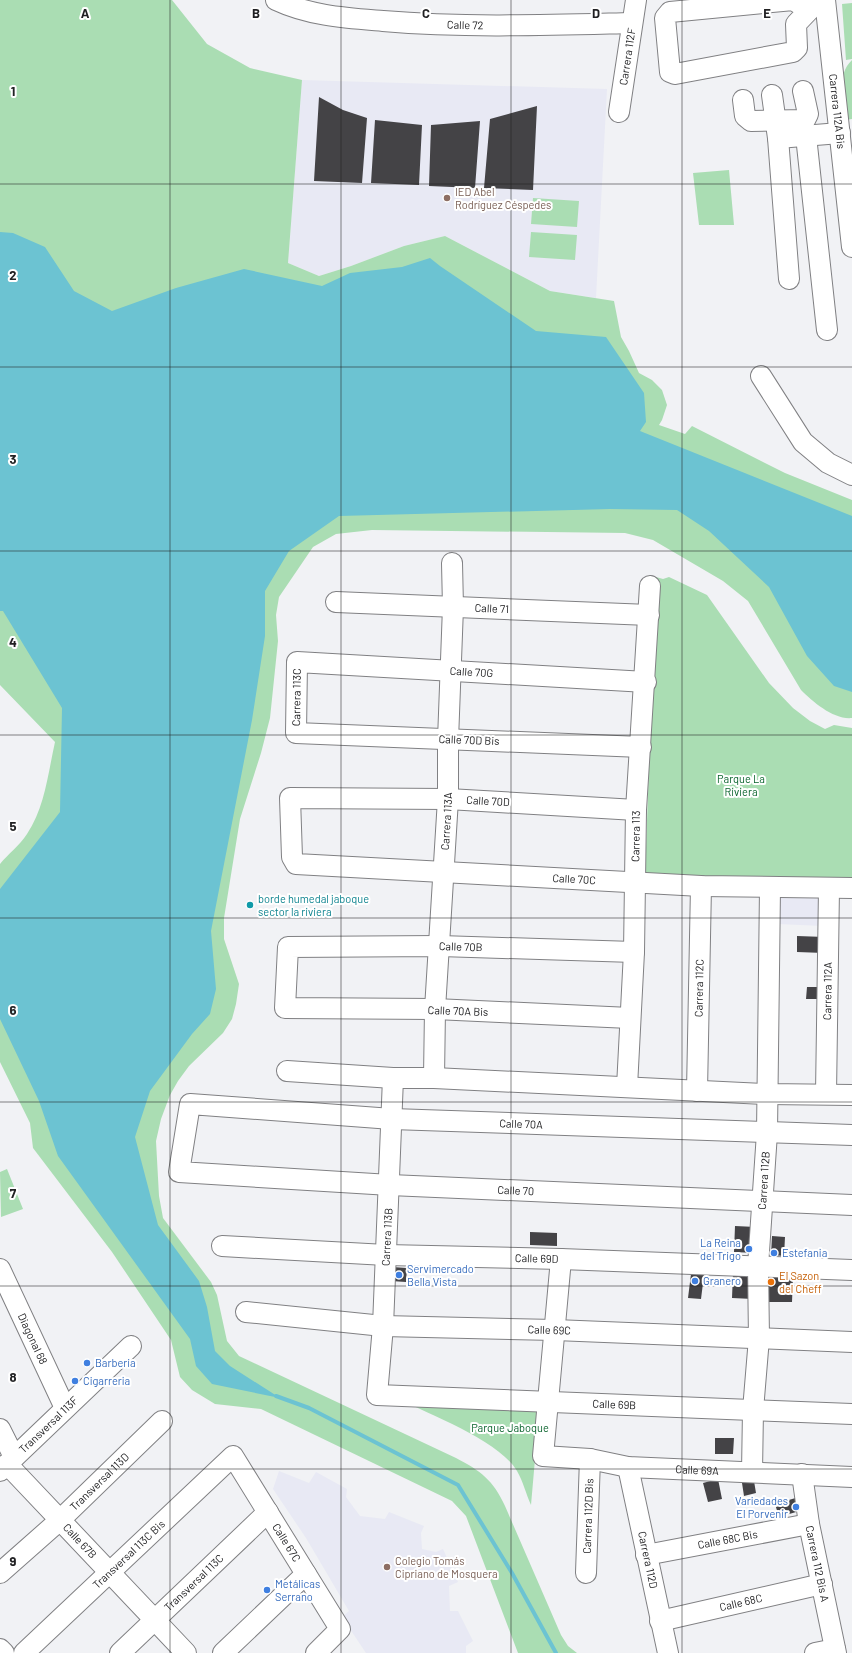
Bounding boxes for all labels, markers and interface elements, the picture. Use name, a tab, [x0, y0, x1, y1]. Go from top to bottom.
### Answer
text: A	[81, 5, 90, 21]
text: B	[252, 5, 260, 21]
text: C	[422, 5, 430, 21]
text: D	[592, 5, 600, 21]
text: E	[763, 5, 771, 21]
street label: Calle 72	[447, 18, 484, 31]
street label: Carrera 112F	[616, 27, 638, 86]
street label: Carrera 112A Bis	[827, 73, 848, 149]
text: 1	[11, 83, 15, 99]
place label: IED Abel Rodríguez Céspedes	[455, 185, 551, 211]
marker: IED Abel Rodríguez Céspedes	[442, 193, 452, 203]
text: 2	[9, 267, 17, 283]
text: 3	[9, 451, 17, 467]
street label: Calle 71	[474, 601, 509, 615]
text: 4	[9, 634, 17, 650]
street label: Calle 70G	[449, 664, 494, 679]
street label: Carrera 113C	[289, 668, 303, 726]
street label: Calle 70D Bis	[438, 732, 500, 747]
park label: Parque La Riviera	[717, 772, 765, 798]
street label: Carrera 113A	[438, 792, 454, 851]
street label: Calle 70D	[466, 793, 510, 808]
street label: Carrera 113	[628, 810, 642, 862]
text: 5	[9, 818, 17, 834]
street label: Calle 70C	[552, 871, 596, 886]
place label: borde humedal jaboque sector la riviera	[258, 892, 369, 918]
marker: borde humedal jaboque sector la riviera	[245, 900, 255, 910]
street label: Calle 70B	[439, 939, 483, 953]
street label: Carrera 112C	[691, 959, 706, 1017]
street label: Carrera 112A	[820, 961, 834, 1020]
text: 6	[10, 1002, 17, 1018]
street label: Calle 70A Bis	[427, 1003, 489, 1018]
street label: Calle 70A	[499, 1116, 543, 1131]
street label: Carrera 112B	[755, 1151, 772, 1210]
street label: Calle 70	[497, 1183, 534, 1197]
text: 7	[10, 1185, 17, 1201]
street label: Carrera 113B	[378, 1208, 395, 1266]
place label: La Reina del Trigo	[700, 1236, 741, 1262]
marker: La Reina del Trigo	[744, 1244, 754, 1254]
place label: Estefania	[782, 1246, 827, 1259]
marker: Estefania	[769, 1248, 779, 1258]
street label: Calle 69D	[515, 1251, 559, 1265]
place label: Servimercado Bella Vista	[407, 1262, 474, 1288]
place label: El Sazon del Cheff	[779, 1269, 822, 1295]
marker: Servimercado Bella Vista	[394, 1270, 404, 1280]
place label: Granero	[703, 1274, 741, 1287]
marker: Granero	[690, 1276, 700, 1286]
marker: El Sazon del Cheff	[766, 1277, 776, 1287]
street label: Diagonal 68	[16, 1311, 51, 1366]
street label: Calle 69C	[527, 1322, 571, 1337]
place label: Barberia	[95, 1356, 136, 1369]
marker: Barberia	[82, 1358, 92, 1368]
text: 8	[9, 1369, 17, 1385]
place label: Cigarreria	[83, 1374, 130, 1387]
marker: Cigarreria	[70, 1376, 80, 1386]
street label: Transversal 113F	[16, 1393, 80, 1455]
street label: Calle 69B	[592, 1397, 637, 1411]
park label: Parque Jaboque	[471, 1421, 549, 1434]
street label: Transversal 113D	[67, 1450, 131, 1513]
street label: Calle 69A	[675, 1462, 720, 1477]
street label: Carrera 112D Bis	[580, 1478, 595, 1554]
place label: Variedades El Porvenir	[735, 1494, 788, 1520]
marker: Variedades El Porvenir	[791, 1502, 801, 1512]
street label: Transversal 113C Bis	[90, 1517, 167, 1591]
street label: Calle 67B	[61, 1520, 100, 1561]
street label: Calle 67C	[270, 1521, 304, 1564]
street label: Carrera 112 Bis A	[803, 1524, 832, 1603]
street label: Calle 68C Bis	[696, 1527, 758, 1551]
street label: Carrera 112D	[636, 1530, 661, 1590]
street label: Transversal 113C	[161, 1551, 226, 1613]
text: 9	[10, 1553, 17, 1569]
place label: Colegio Tomás Cipriano de Mosquera	[395, 1554, 498, 1580]
marker: Colegio Tomás Cipriano de Mosquera	[382, 1562, 392, 1572]
place label: Metálicas Serrano	[275, 1577, 320, 1603]
marker: Metálicas Serrano	[262, 1585, 272, 1595]
street label: Calle 68C	[718, 1591, 763, 1613]

